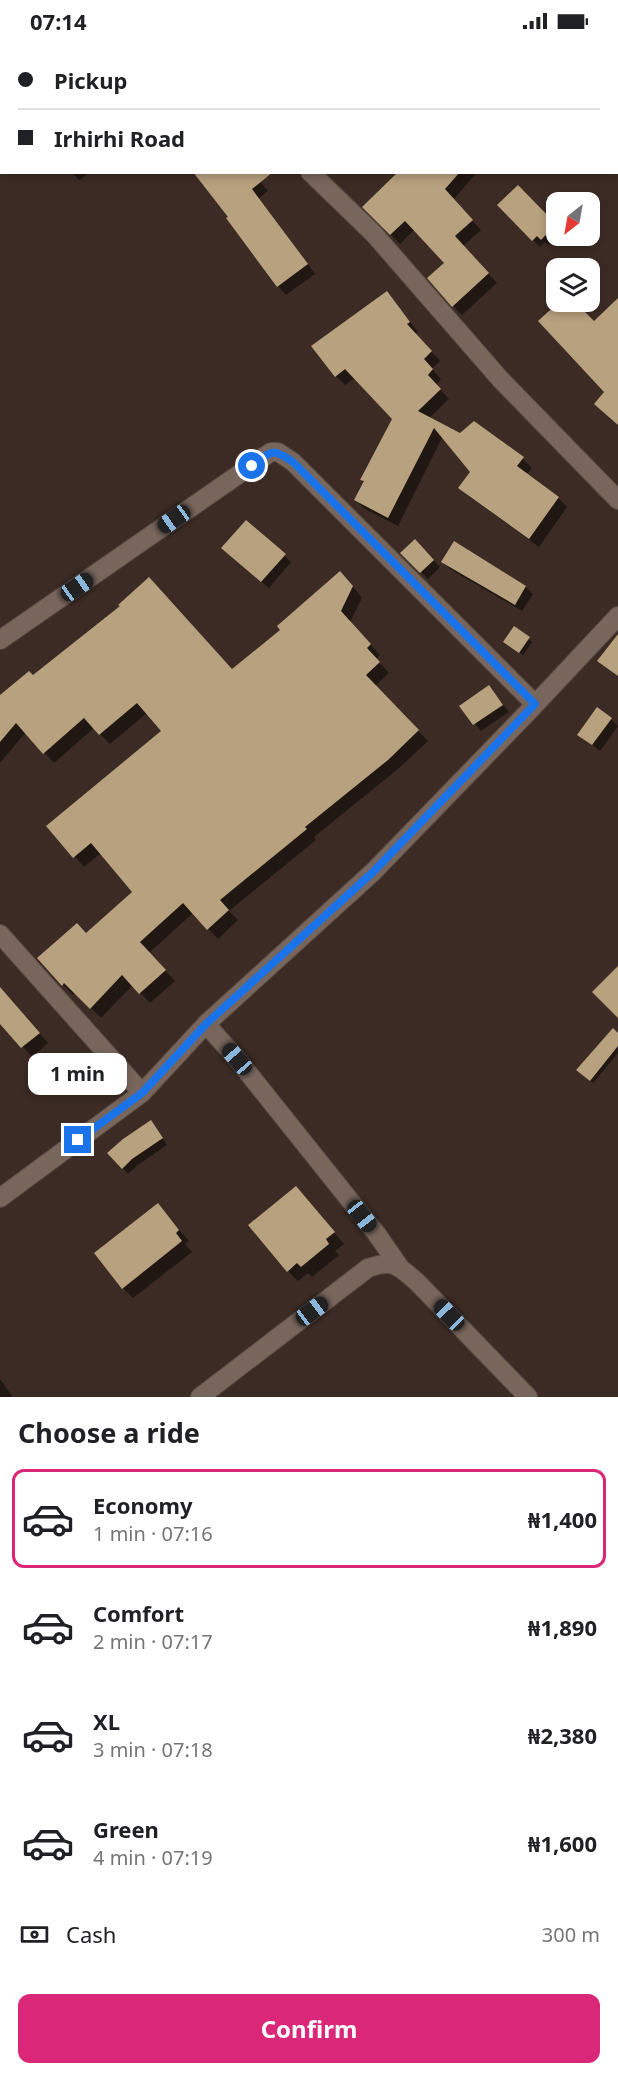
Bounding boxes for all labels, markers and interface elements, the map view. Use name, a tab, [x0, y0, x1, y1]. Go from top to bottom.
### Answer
text: 07:14	[30, 6, 87, 36]
text: Pickup	[54, 65, 127, 95]
text: Irhirhi Road	[54, 123, 185, 153]
north arrow	[546, 192, 600, 246]
map controls	[546, 192, 600, 312]
button: layers	[546, 258, 600, 312]
route start	[238, 452, 265, 479]
car	[154, 501, 194, 537]
car	[57, 569, 97, 605]
car	[218, 1040, 256, 1078]
callout: 1 min	[28, 1053, 128, 1095]
text: 1 min	[50, 1060, 105, 1087]
route end	[64, 1126, 91, 1153]
car	[344, 1196, 380, 1236]
car	[292, 1293, 332, 1329]
car	[430, 1296, 468, 1334]
text: Choose a ride	[18, 1414, 200, 1451]
text: Economy	[93, 1490, 192, 1520]
icon: car	[21, 1492, 75, 1546]
text: ₦1,400	[528, 1504, 597, 1534]
text: 1 min · 07:16	[93, 1520, 213, 1547]
text: Comfort	[93, 1598, 184, 1628]
icon: car	[21, 1600, 75, 1654]
text: ₦1,890	[528, 1612, 597, 1642]
text: 2 min · 07:17	[93, 1628, 213, 1655]
text: XL	[93, 1706, 120, 1736]
icon: car	[21, 1708, 75, 1762]
text: ₦2,380	[528, 1720, 597, 1750]
text: 3 min · 07:18	[93, 1736, 213, 1763]
text: Green	[93, 1814, 159, 1844]
icon: car	[21, 1816, 75, 1870]
text: ₦1,600	[528, 1828, 597, 1858]
text: 4 min · 07:19	[93, 1844, 213, 1871]
icon: cash	[18, 1918, 51, 1951]
text: Cash	[66, 1919, 116, 1949]
text: 300 m	[542, 1921, 600, 1948]
button: Confirm	[18, 1994, 600, 2063]

